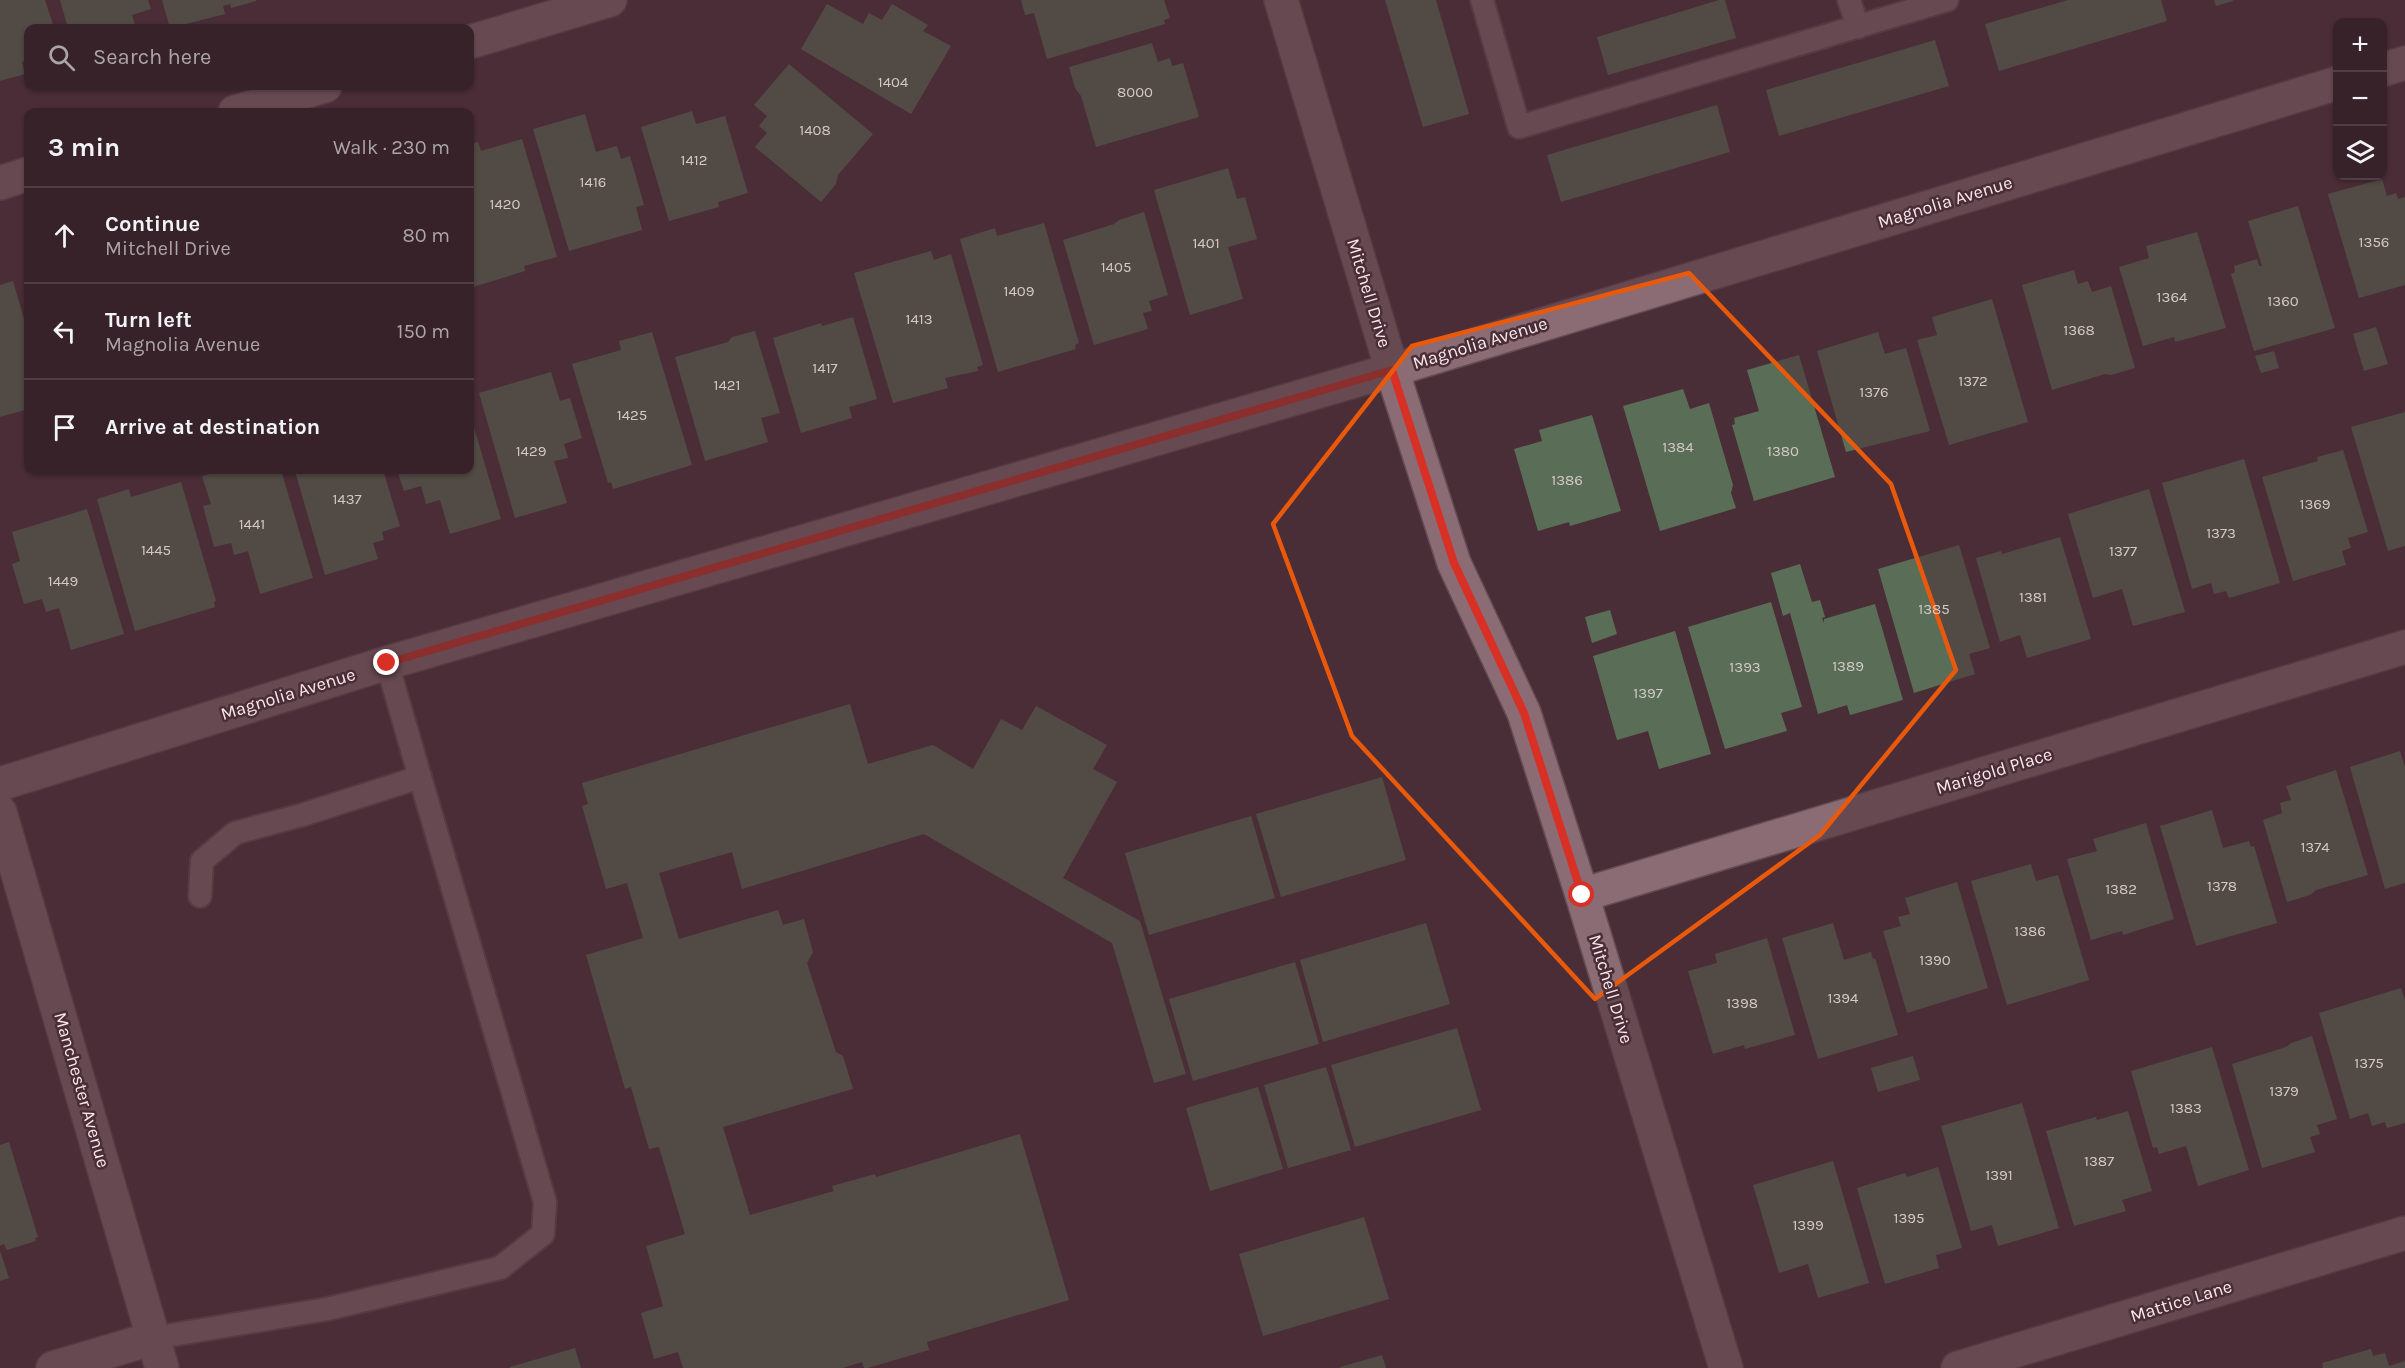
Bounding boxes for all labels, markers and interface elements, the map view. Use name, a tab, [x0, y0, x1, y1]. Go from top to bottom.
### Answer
map controls	[2333, 18, 2387, 180]
button: +	[2333, 18, 2387, 72]
search box	[24, 24, 474, 90]
icon: search	[45, 41, 78, 74]
text: Search here	[93, 44, 211, 70]
button: −	[2333, 72, 2387, 126]
house number: 1404	[878, 73, 909, 91]
house number: 8000	[1117, 83, 1153, 101]
house number: 1408	[799, 121, 831, 139]
button: layers	[2333, 126, 2387, 180]
text: 3 min	[48, 132, 120, 163]
text: Walk · 230 m	[333, 136, 450, 159]
house number: 1412	[681, 151, 708, 169]
street label: Magnolia Avenue	[1875, 171, 2015, 233]
house number: 1416	[580, 173, 606, 191]
house number: 1420	[490, 195, 521, 213]
text: Continue	[105, 211, 200, 237]
icon: ahead	[48, 219, 81, 252]
text: 80 m	[402, 224, 450, 247]
house number: 1356	[2359, 233, 2389, 251]
house number: 1401	[1192, 234, 1220, 252]
street label: Mitchell Drive	[1342, 236, 1396, 350]
text: Mitchell Drive	[105, 237, 231, 260]
house number: 1405	[1101, 258, 1131, 276]
house number: 1409	[1004, 282, 1034, 300]
house number: 1364	[2157, 288, 2188, 306]
house number: 1360	[2267, 292, 2299, 310]
text: Turn left	[105, 307, 192, 333]
house number: 1413	[905, 310, 933, 328]
street label: Magnolia Avenue	[1410, 312, 1550, 374]
icon: left	[48, 315, 81, 348]
text: 150 m	[397, 320, 450, 343]
house number: 1368	[2063, 321, 2095, 339]
text: Magnolia Avenue	[105, 333, 260, 356]
house number: 1417	[812, 359, 838, 377]
house number: 1372	[1958, 372, 1988, 390]
house number: 1421	[714, 376, 741, 394]
house number: 1376	[1859, 383, 1889, 401]
house number: 1425	[617, 406, 647, 424]
icon: arrive	[48, 411, 81, 444]
text: Arrive at destination	[105, 414, 320, 440]
house number: 1384	[1662, 438, 1694, 456]
house number: 1429	[516, 442, 546, 460]
house number: 1380	[1767, 442, 1799, 460]
house number: 1386	[1551, 471, 1583, 489]
house number: 1437	[332, 490, 362, 508]
house number: 1369	[2299, 495, 2331, 513]
house number: 1441	[239, 515, 265, 533]
house number: 1373	[2206, 524, 2236, 542]
house number: 1445	[141, 541, 171, 559]
house number: 1377	[2109, 542, 2137, 560]
house number: 1449	[48, 572, 78, 590]
house number: 1381	[2019, 588, 2047, 606]
house number: 1385	[1918, 600, 1950, 618]
route end	[373, 649, 399, 675]
house number: 1389	[1832, 657, 1864, 675]
house number: 1393	[1729, 658, 1761, 676]
street label: Magnolia Avenue	[218, 663, 358, 725]
house number: 1397	[1633, 684, 1663, 702]
street label: Marigold Place	[1933, 743, 2055, 799]
house number: 1374	[2300, 838, 2330, 856]
house number: 1378	[2207, 877, 2237, 895]
house number: 1382	[2105, 880, 2137, 898]
route start	[1568, 881, 1594, 907]
house number: 1386	[2014, 922, 2046, 940]
street label: Mitchell Drive	[1584, 932, 1638, 1046]
house number: 1390	[1919, 951, 1951, 969]
house number: 1394	[1828, 989, 1859, 1007]
house number: 1398	[1726, 994, 1758, 1012]
street label: Manchester Avenue	[49, 1010, 115, 1170]
house number: 1375	[2354, 1054, 2384, 1072]
house number: 1379	[2269, 1082, 2299, 1100]
house number: 1383	[2170, 1099, 2202, 1117]
house number: 1387	[2084, 1152, 2114, 1170]
house number: 1391	[1985, 1166, 2013, 1184]
house number: 1395	[1894, 1209, 1924, 1227]
house number: 1399	[1792, 1216, 1824, 1234]
street label: Mattice Lane	[2127, 1275, 2235, 1327]

